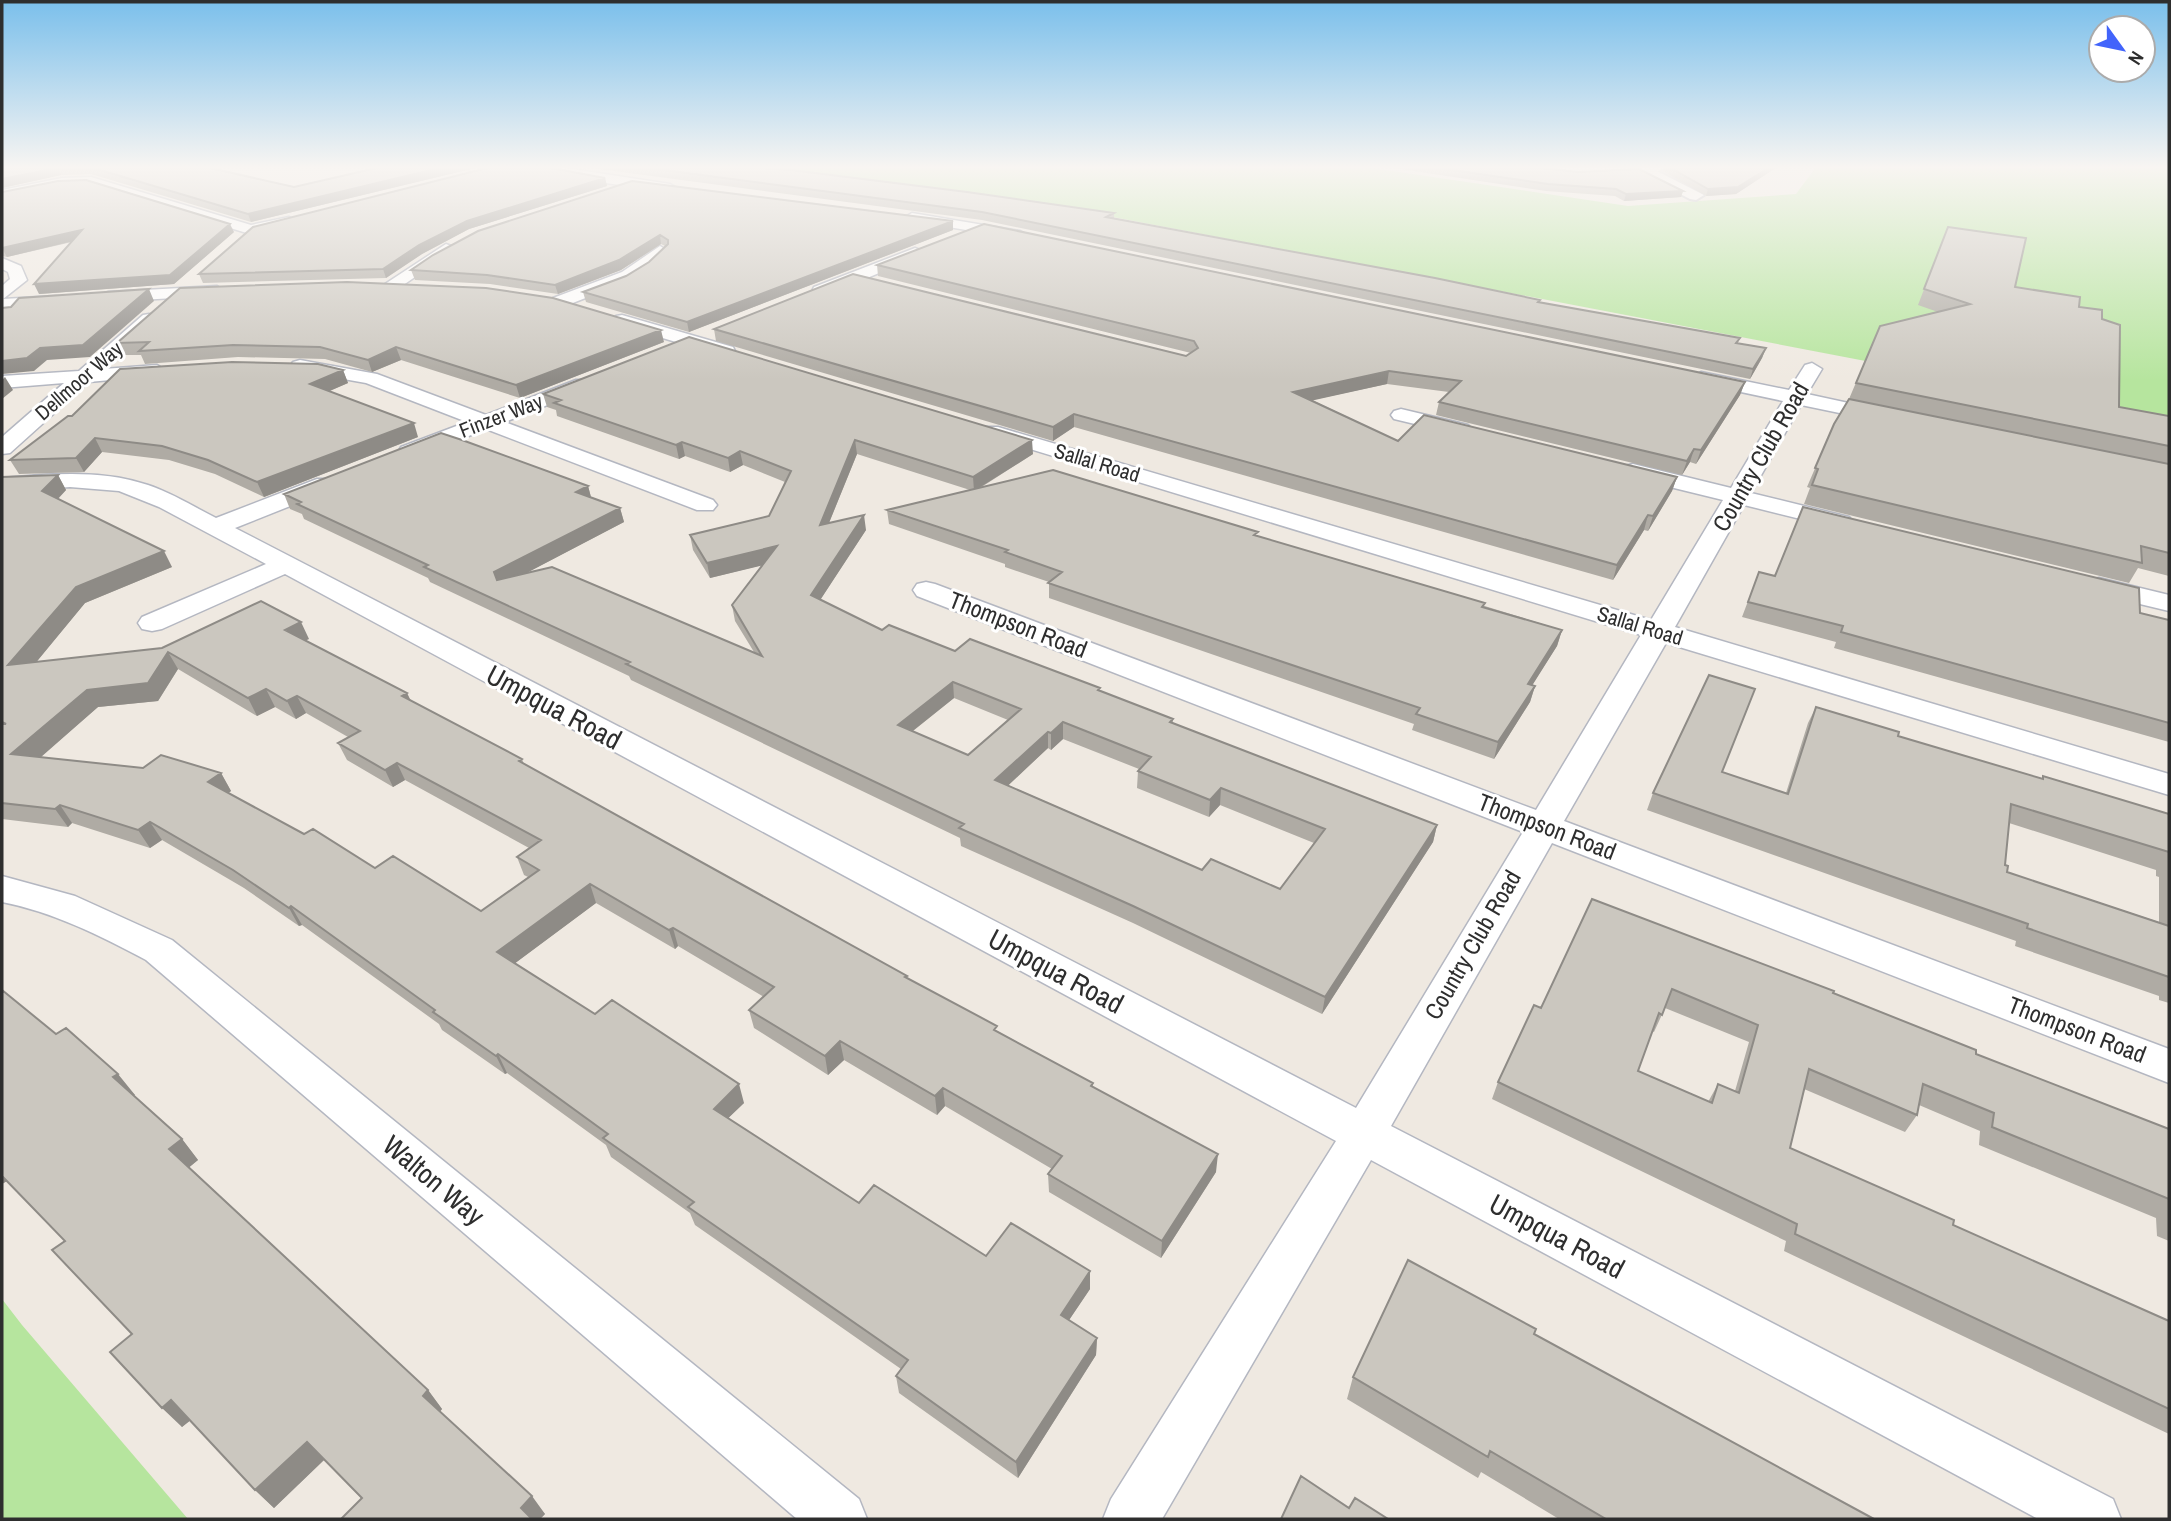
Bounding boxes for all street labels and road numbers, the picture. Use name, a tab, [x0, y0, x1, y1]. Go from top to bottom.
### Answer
street label: Dellmoor Way	[29, 334, 129, 427]
street label: Country Club Road	[1704, 376, 1816, 537]
street label: Finzer Way	[455, 386, 547, 445]
street label: Sallal Road	[1051, 436, 1143, 489]
street label: Thompson Road	[945, 583, 1092, 665]
street label: Sallal Road	[1594, 599, 1686, 652]
street label: Umpqua Road	[480, 655, 628, 759]
street label: Thompson Road	[1474, 785, 1621, 867]
street label: Country Club Road	[1416, 864, 1528, 1025]
street label: Umpqua Road	[982, 919, 1130, 1023]
street label: Thompson Road	[2004, 988, 2151, 1070]
street label: Walton Way	[375, 1126, 493, 1234]
street label: Umpqua Road	[1483, 1184, 1631, 1288]

